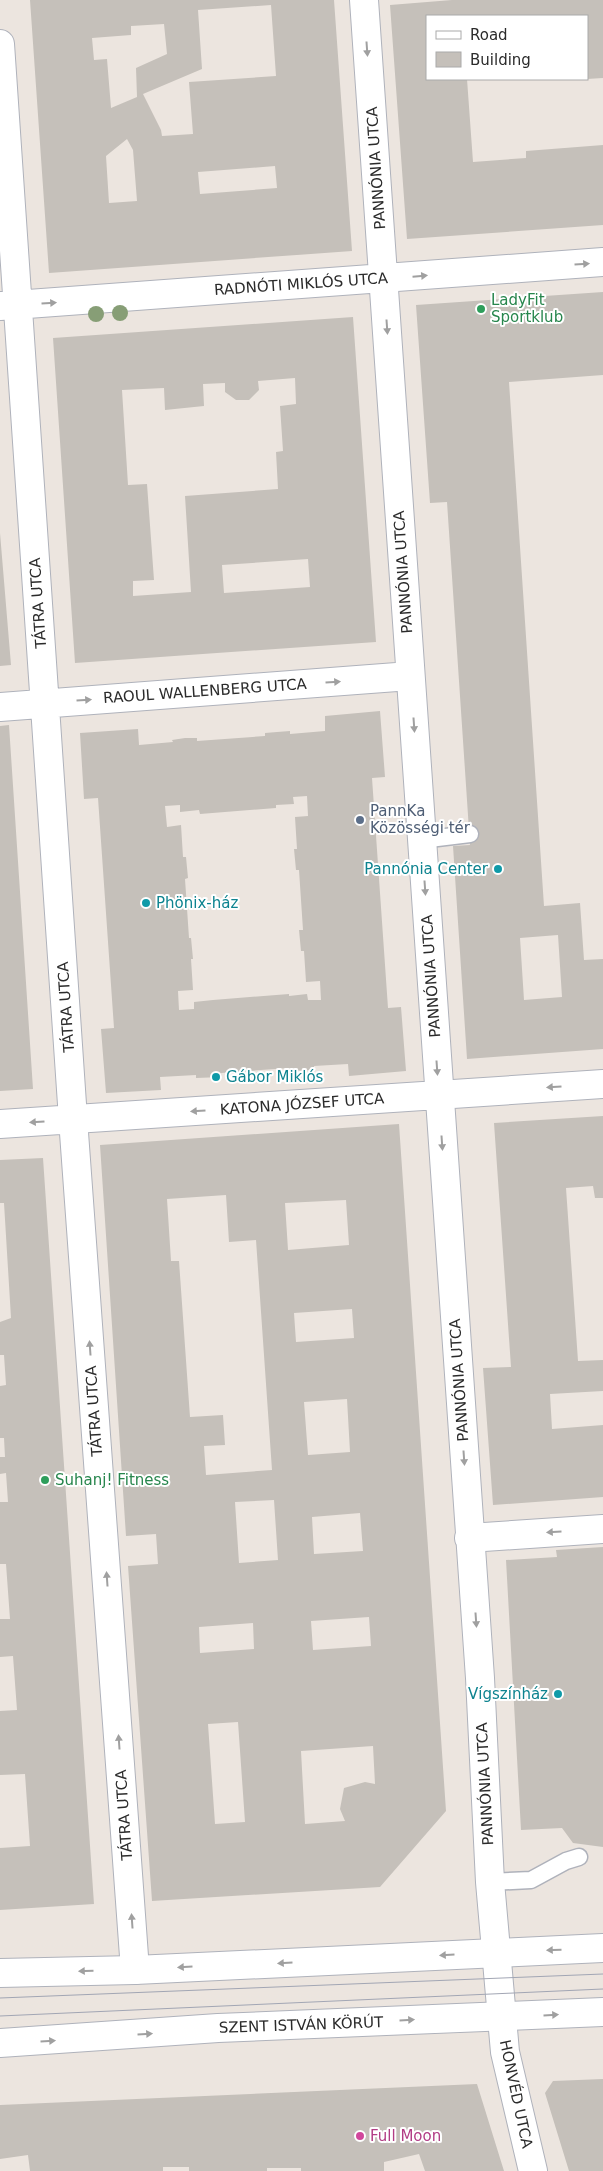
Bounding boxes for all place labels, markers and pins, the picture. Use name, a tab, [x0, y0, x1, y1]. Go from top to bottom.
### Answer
place label: LadyFit Sportklub	[491, 291, 563, 326]
marker: LadyFit Sportklub	[475, 303, 487, 315]
place label: PannKa Közösségi tér	[370, 802, 471, 837]
marker: PannKa Közösségi tér	[354, 814, 366, 826]
place label: Pannónia Center	[364, 860, 489, 878]
marker: Pannónia Center	[492, 863, 504, 875]
place label: Phönix-ház	[156, 894, 238, 912]
marker: Phönix-ház	[140, 897, 152, 909]
place label: Gábor Miklós	[226, 1068, 324, 1086]
marker: Gábor Miklós	[210, 1071, 222, 1083]
place label: Suhanj! Fitness	[55, 1471, 169, 1489]
marker: Suhanj! Fitness	[39, 1474, 51, 1486]
place label: Vígszínház	[468, 1685, 548, 1703]
marker: Vígszínház	[552, 1688, 564, 1700]
place label: Full Moon	[370, 2127, 441, 2145]
marker: Full Moon	[354, 2130, 366, 2142]

